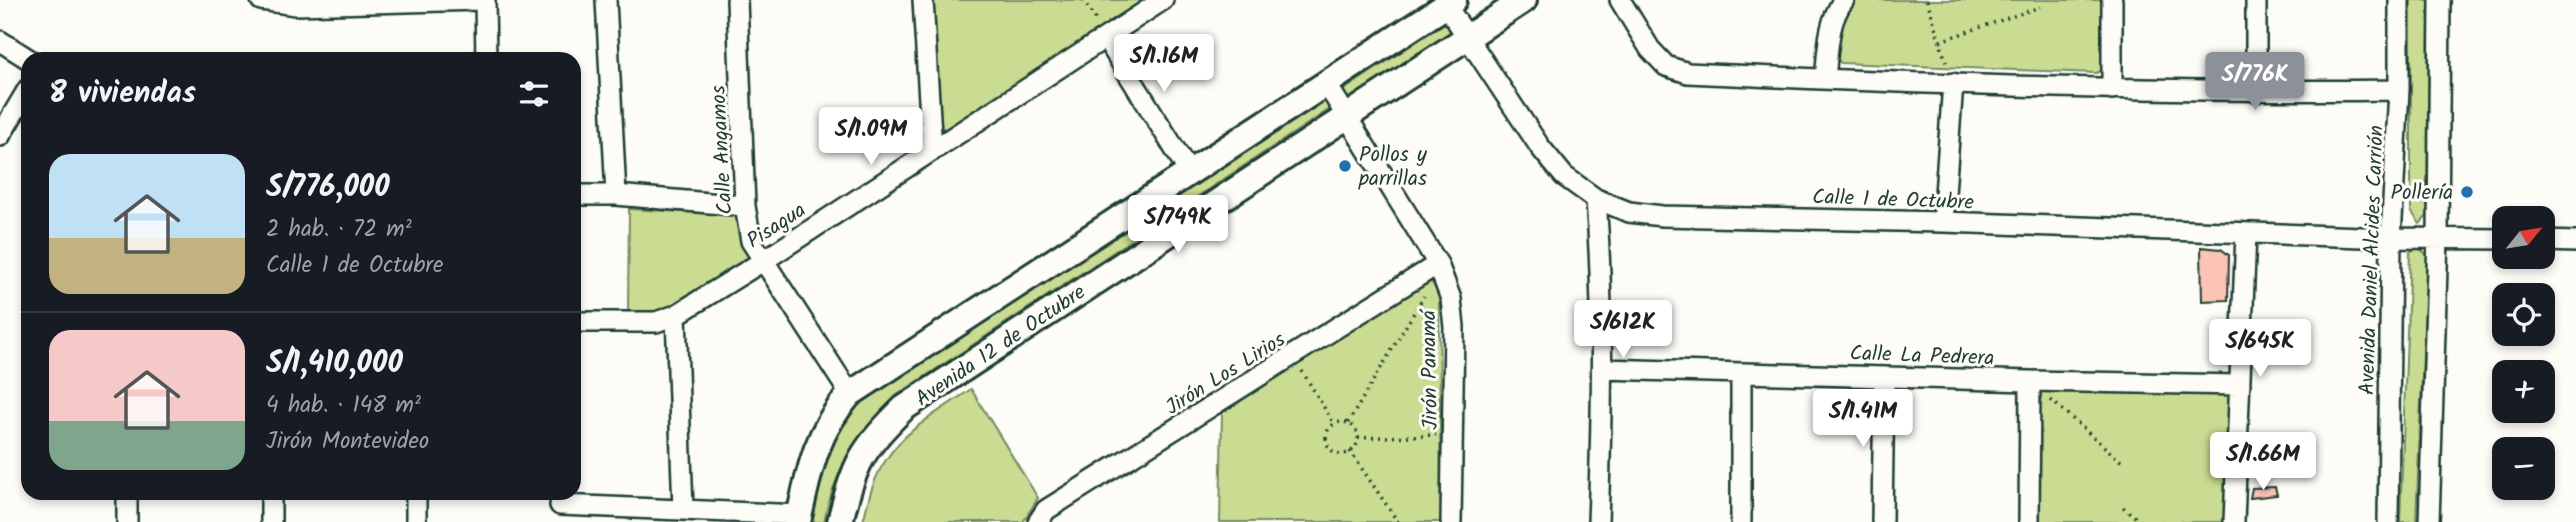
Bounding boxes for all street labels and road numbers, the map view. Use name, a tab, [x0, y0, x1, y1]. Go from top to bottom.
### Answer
street label: Calle Angamos	[703, 84, 742, 215]
street label: Avenida Daniel Alcides Carrión	[2351, 124, 2394, 396]
street label: Calle 1 de Octubre	[1812, 181, 1975, 220]
street label: Pisagua	[741, 195, 813, 258]
street label: Avenida 12 de Octubre	[909, 276, 1093, 416]
street label: Jirón Panamá	[1413, 308, 1448, 430]
street label: Jirón Los Lirios	[1159, 324, 1292, 424]
street label: Calle La Pedrera	[1849, 337, 1995, 376]

